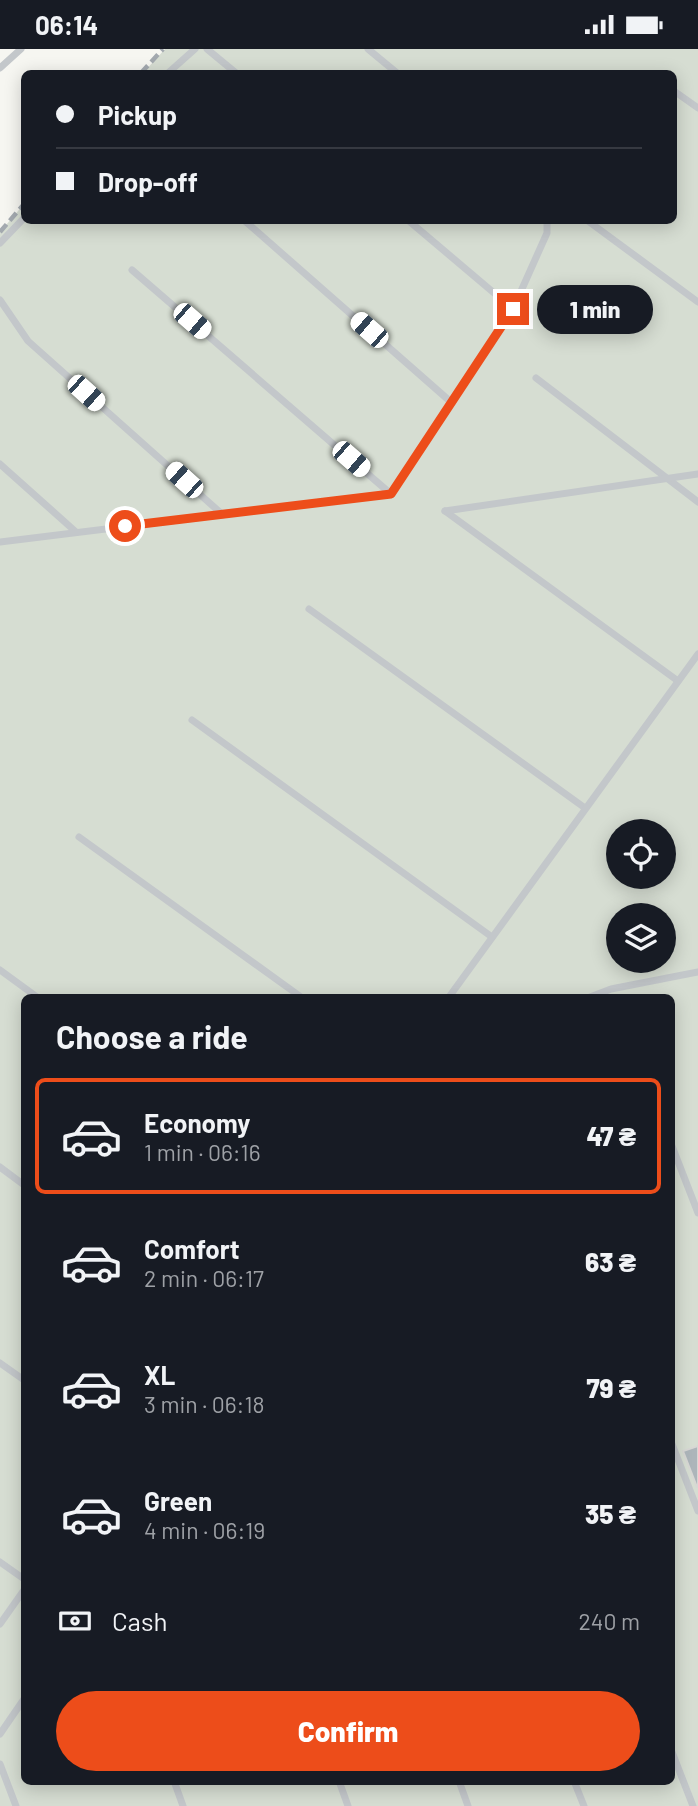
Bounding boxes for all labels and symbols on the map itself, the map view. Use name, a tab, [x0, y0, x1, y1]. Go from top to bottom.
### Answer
callout: 1 min	[538, 285, 653, 333]
route end	[497, 293, 529, 325]
car	[170, 299, 215, 343]
car	[347, 308, 392, 352]
car	[64, 371, 109, 415]
car	[329, 437, 374, 481]
car	[162, 458, 207, 502]
route start	[109, 510, 141, 542]

